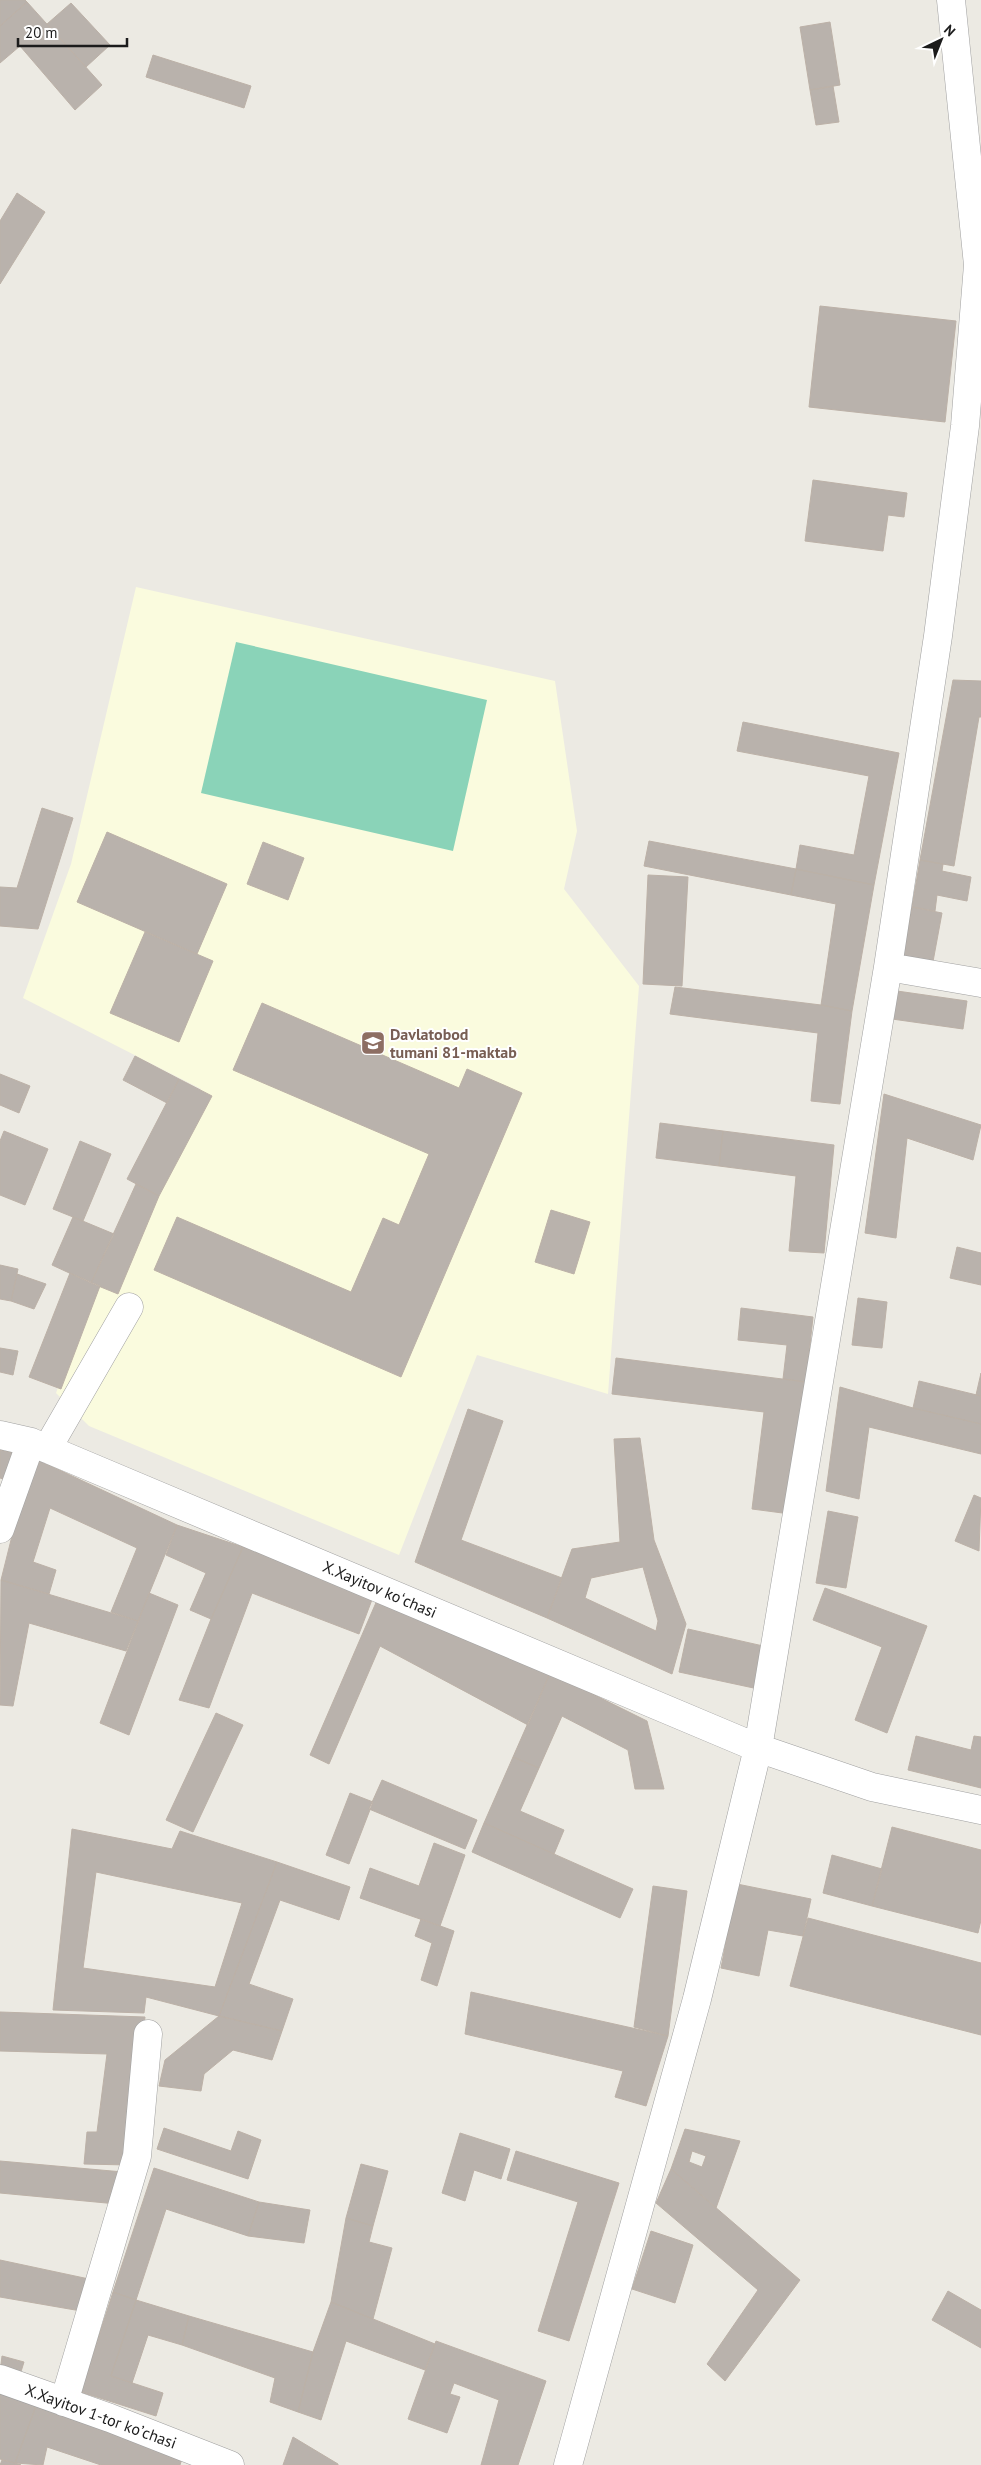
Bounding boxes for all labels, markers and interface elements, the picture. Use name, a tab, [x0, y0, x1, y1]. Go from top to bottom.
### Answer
scale bar	[18, 15, 126, 47]
north arrow	[916, 15, 966, 65]
text: N	[940, 21, 959, 40]
text: 20 m	[25, 23, 58, 42]
place label: Davlatobod tumani 81-maktab	[390, 1024, 517, 1062]
school or university icon: Davlatobod tumani 81-maktab	[360, 1030, 386, 1056]
street label: X.Xayitov koʻchasi	[320, 1556, 440, 1622]
street label: X.Xayitov 1-tor koʼchasi	[23, 2379, 179, 2453]

